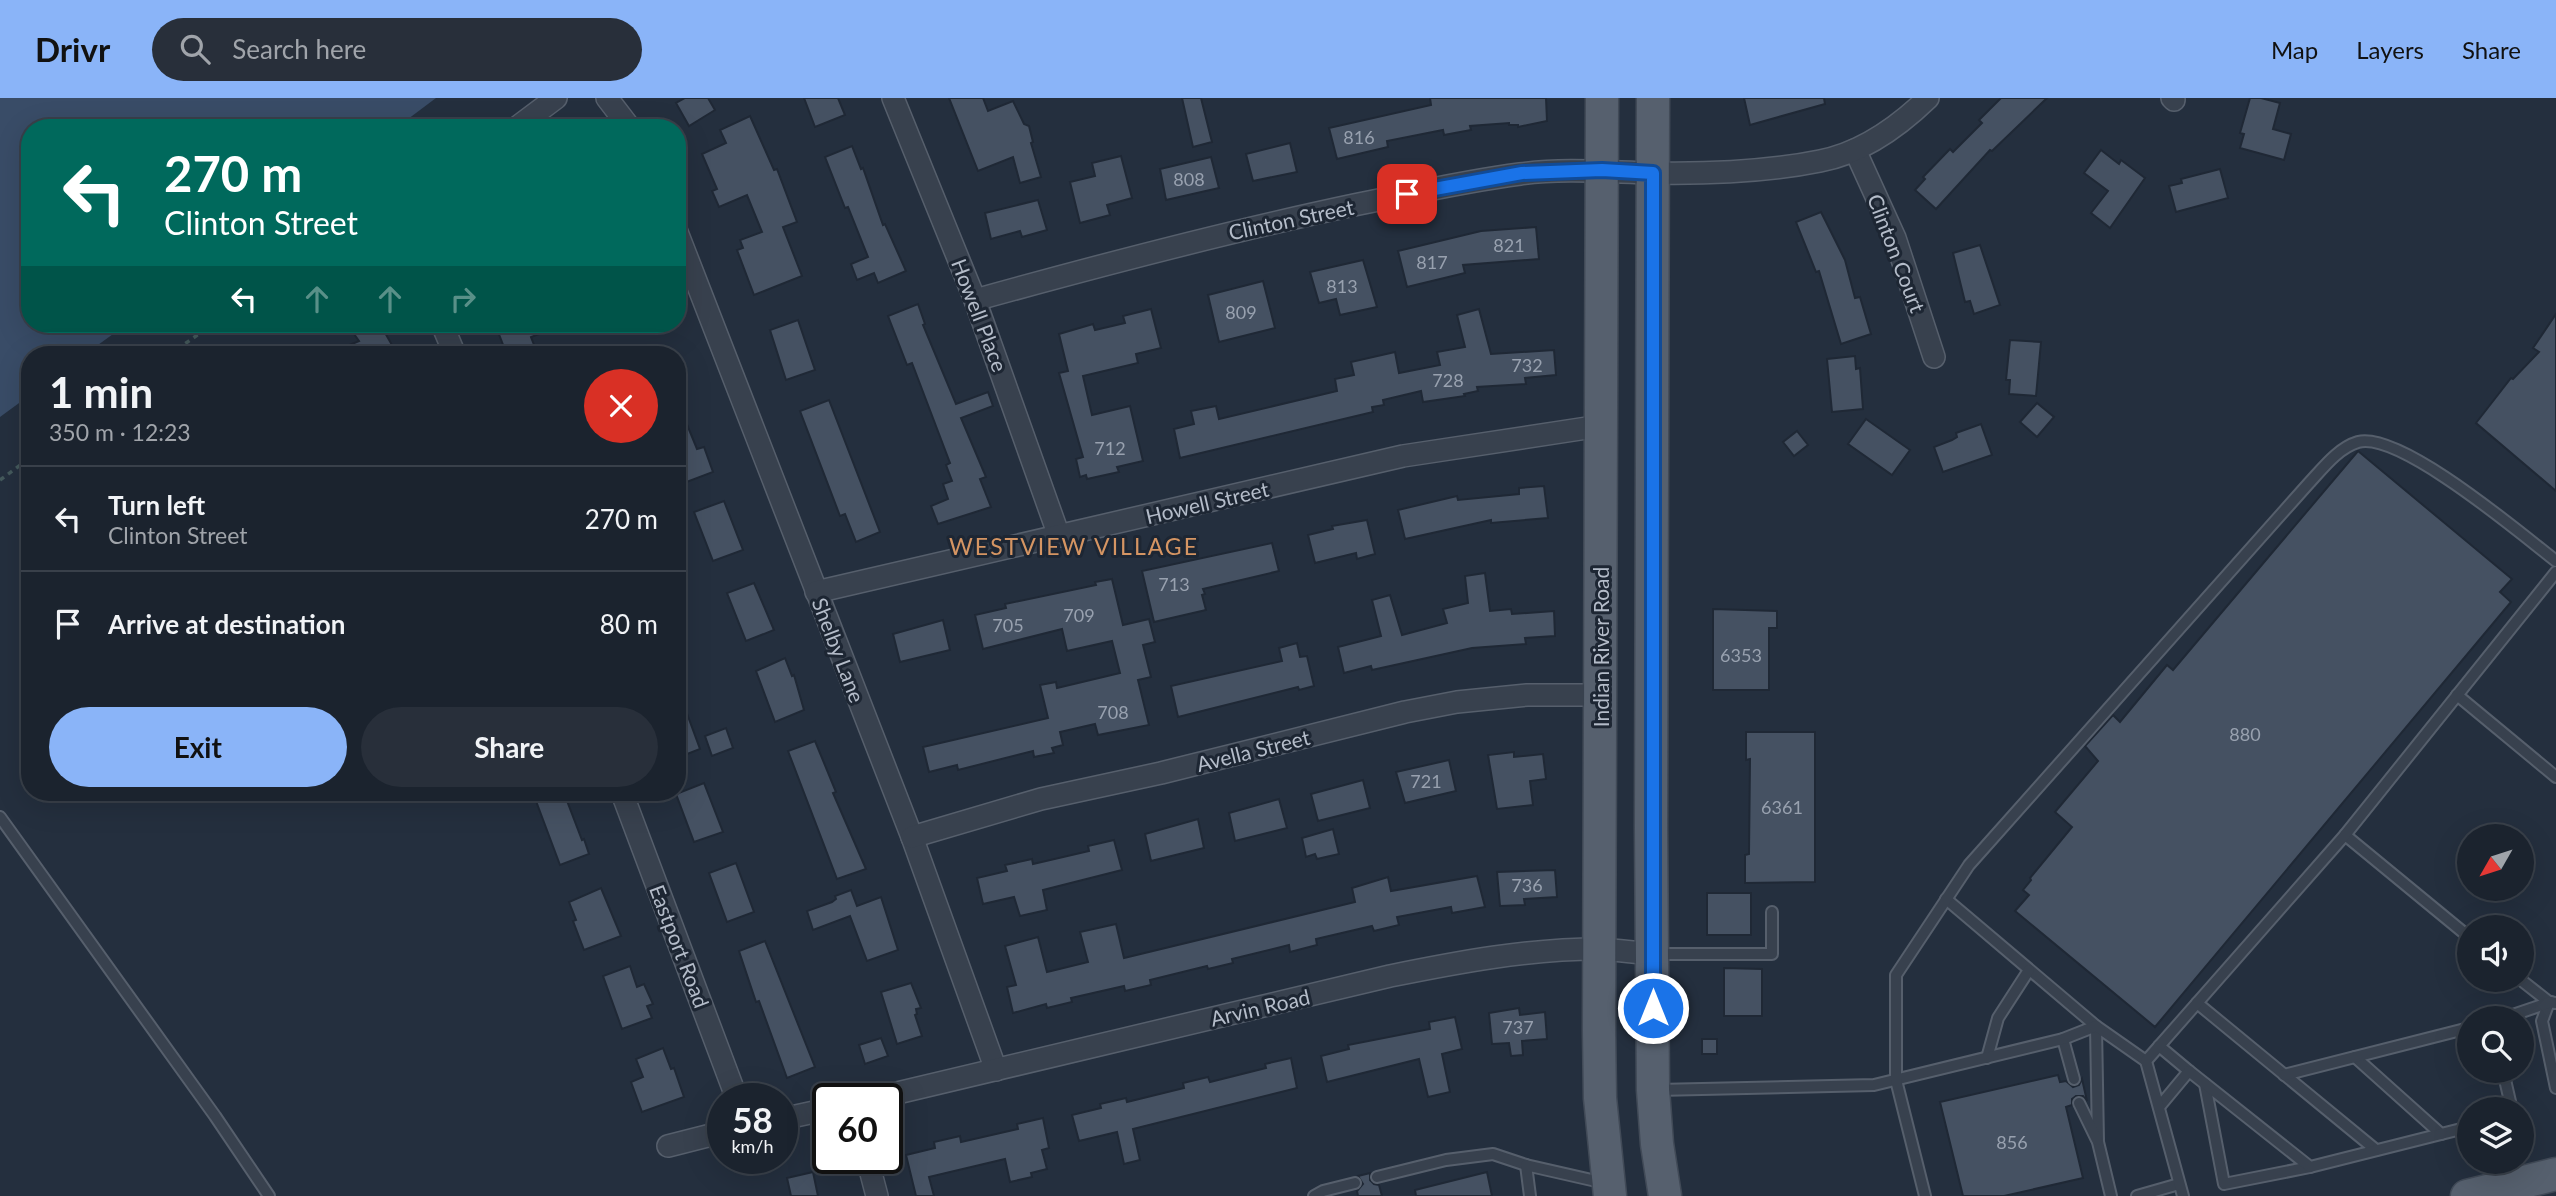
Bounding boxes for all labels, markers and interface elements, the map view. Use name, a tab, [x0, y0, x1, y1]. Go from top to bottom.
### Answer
search box	[152, 18, 642, 81]
text: Drivr	[35, 29, 110, 69]
icon: search	[176, 30, 214, 68]
text: Search here	[232, 33, 366, 65]
text: Map	[2271, 35, 2318, 64]
text: Layers	[2356, 35, 2424, 64]
text: Share	[2462, 35, 2521, 64]
house number: 816	[1343, 126, 1375, 148]
text: 270 m	[164, 144, 302, 202]
icon: left	[49, 147, 140, 238]
pin	[1377, 164, 1437, 224]
house number: 808	[1173, 168, 1205, 190]
icon: arrive	[1388, 175, 1426, 213]
street label: Clinton Court	[1863, 190, 1931, 316]
street label: Clinton Street	[1226, 193, 1356, 244]
text: Clinton Street	[164, 203, 358, 242]
house number: 821	[1493, 234, 1525, 256]
house number: 817	[1416, 251, 1448, 273]
street label: Howell Place	[947, 255, 1013, 375]
house number: 813	[1326, 275, 1358, 297]
icon: left	[225, 280, 263, 318]
icon: ahead	[298, 280, 336, 318]
icon: ahead	[371, 280, 409, 318]
icon: right	[444, 280, 482, 318]
house number: 809	[1225, 301, 1257, 323]
house number: 732	[1511, 354, 1543, 376]
text: 1 min	[49, 367, 153, 417]
button: close	[584, 369, 658, 443]
house number: 728	[1432, 369, 1464, 391]
text: 350 m · 12:23	[49, 418, 191, 446]
house number: 712	[1094, 437, 1126, 459]
street label: Howell Street	[1143, 476, 1271, 528]
text: Turn left	[108, 489, 205, 521]
icon: left	[49, 500, 87, 538]
text: 270 m	[585, 503, 658, 535]
text: Clinton Street	[108, 521, 248, 549]
district label: WESTVIEW VILLAGE	[949, 532, 1199, 560]
street label: Indian River Road	[1588, 567, 1613, 727]
house number: 713	[1158, 573, 1190, 595]
street label: Shelby Lane	[808, 594, 870, 706]
house number: 709	[1063, 604, 1095, 626]
icon: arrive	[49, 605, 87, 643]
text: Arrive at destination	[108, 608, 345, 640]
text: 80 m	[600, 608, 658, 640]
house number: 705	[992, 614, 1024, 636]
house number: 6353	[1720, 644, 1762, 666]
house number: 708	[1097, 701, 1129, 723]
button: Exit	[49, 707, 347, 787]
button: Share	[361, 707, 658, 787]
house number: 880	[2229, 723, 2261, 745]
street label: Avella Street	[1194, 724, 1313, 776]
house number: 721	[1410, 770, 1442, 792]
house number: 6361	[1761, 796, 1803, 818]
north arrow	[2457, 824, 2534, 901]
map controls	[2457, 824, 2534, 1174]
house number: 736	[1511, 874, 1543, 896]
street label: Eastport Road	[645, 881, 715, 1011]
button: sound	[2457, 915, 2534, 992]
position arrow	[1616, 971, 1690, 1045]
street label: Arvin Road	[1208, 983, 1312, 1031]
button: search	[2457, 1006, 2534, 1083]
house number: 737	[1502, 1016, 1534, 1038]
speed limit sign: 60	[812, 1083, 903, 1174]
button: layers	[2457, 1097, 2534, 1174]
text: 58	[732, 1098, 773, 1140]
house number: 856	[1996, 1131, 2028, 1153]
text: km/h	[731, 1135, 774, 1157]

